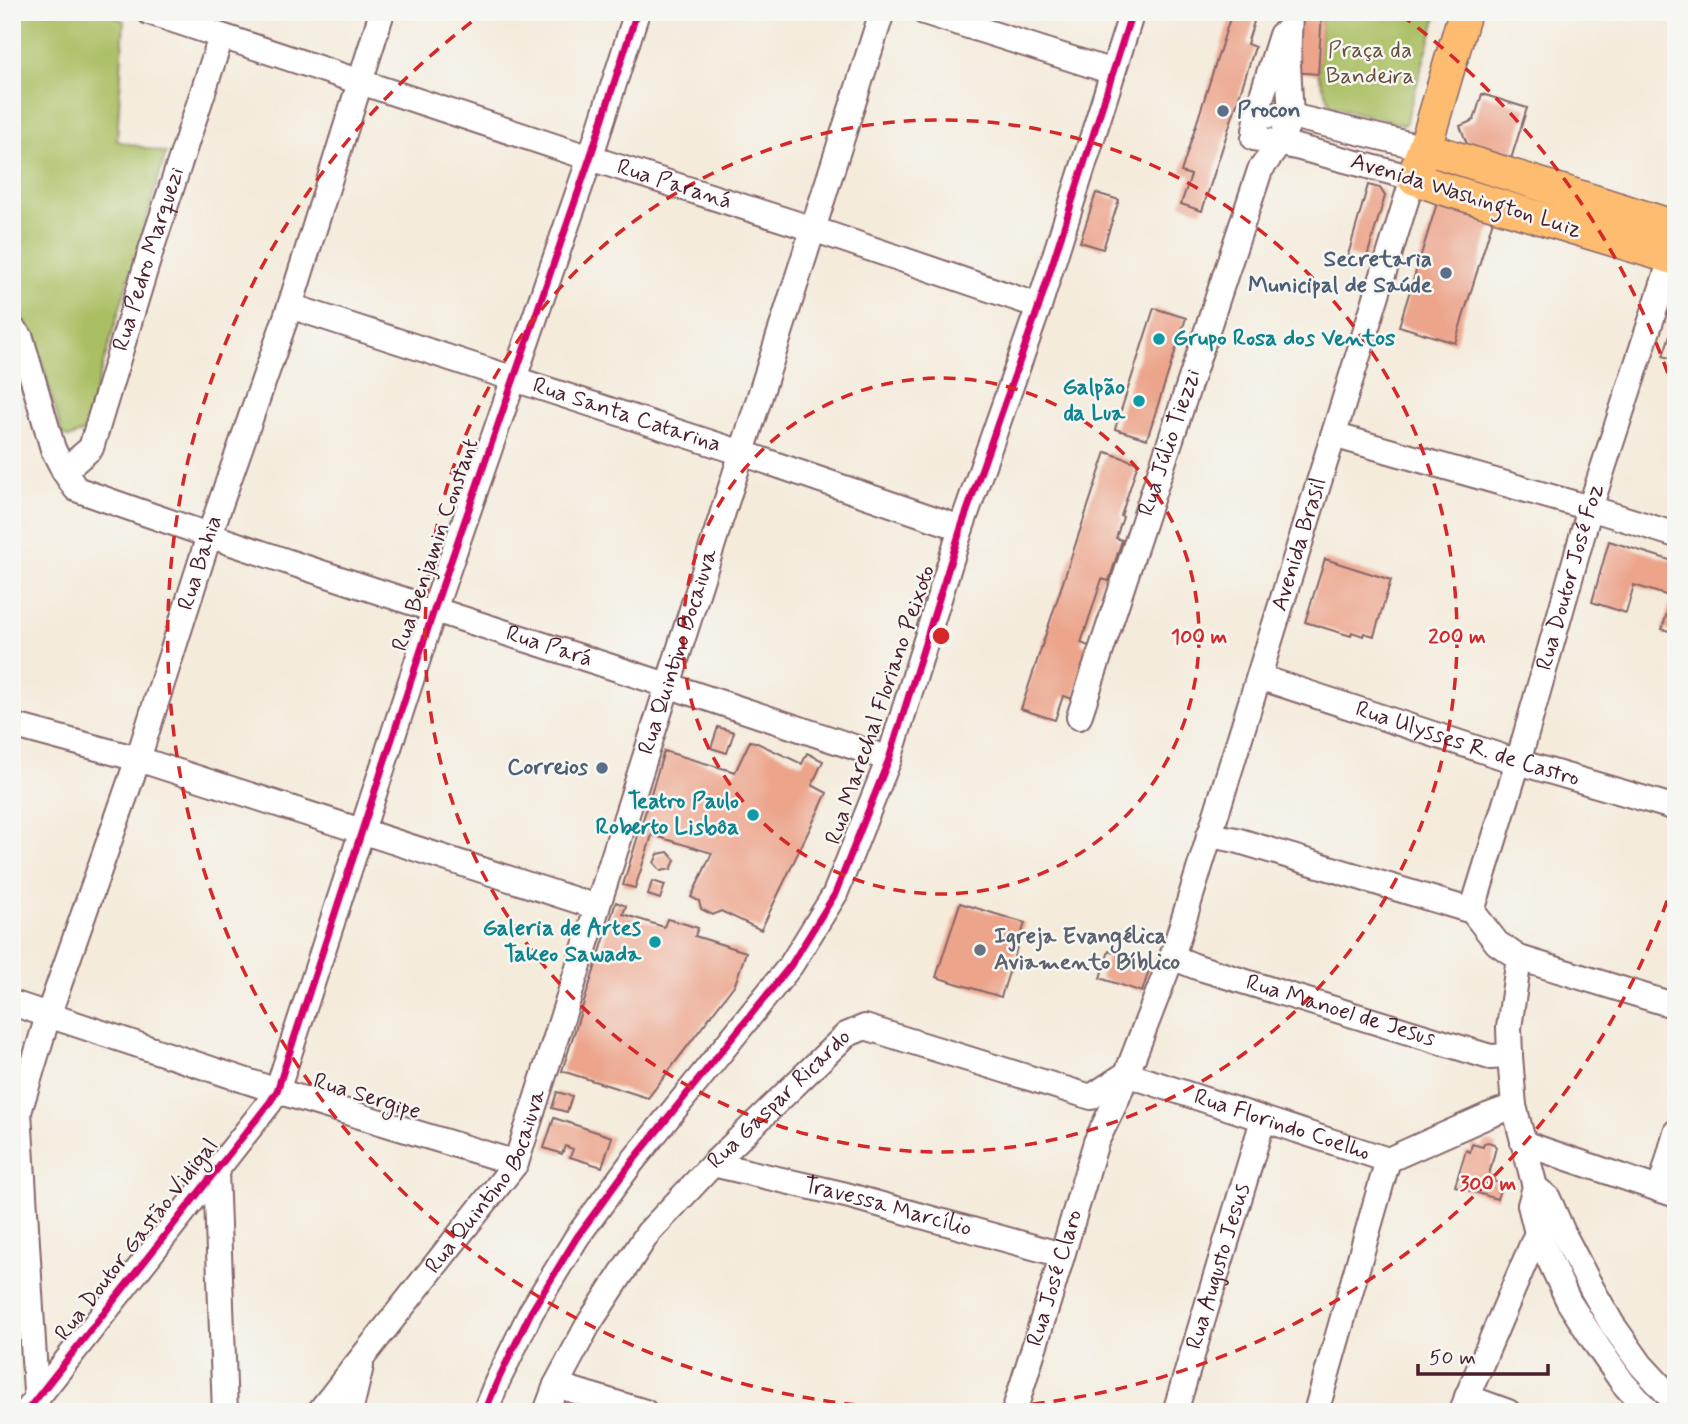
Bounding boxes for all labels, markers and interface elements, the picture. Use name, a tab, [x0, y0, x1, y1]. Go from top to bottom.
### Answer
park label: Praça da Bandeira	[1326, 36, 1414, 92]
place label: Procon	[1237, 96, 1301, 126]
marker: Procon	[1215, 103, 1231, 119]
street label: Avenida Washington Luiz	[1346, 147, 1585, 247]
street label: Rua Paraná	[613, 152, 736, 217]
street label: Rua Pedro Marquezi	[106, 163, 192, 355]
place label: Secretaria Municipal de Saúde	[1248, 245, 1433, 301]
marker: Secretaria Municipal de Saúde	[1438, 265, 1454, 281]
place label: Grupo Rosa dos Ventos	[1173, 324, 1396, 354]
marker: Grupo Rosa dos Ventos	[1151, 331, 1167, 347]
street label: Rua Júlio Tiezzi	[1132, 365, 1208, 520]
street label: Rua Santa Catarina	[529, 371, 725, 460]
place label: Galpão da Lua	[1063, 373, 1126, 429]
marker: Galpão da Lua	[1131, 393, 1147, 409]
street label: Rua Benjamin Constant	[385, 434, 487, 656]
street label: Avenida Brasil	[1265, 474, 1334, 615]
street label: Rua Doutor José Foz	[1530, 480, 1612, 674]
street label: Rua Bahia	[171, 511, 230, 614]
street label: Rua Quintino Bocaiuva	[632, 545, 725, 758]
street label: Rua Marechal Floriano Peixoto	[819, 561, 943, 849]
street label: Rua Pará	[502, 619, 596, 675]
text: 100 m	[1171, 623, 1227, 651]
text: 200 m	[1428, 623, 1486, 651]
centre of rings	[929, 624, 953, 648]
street label: Rua Ulysses R. de Castro	[1351, 695, 1583, 794]
place label: Correios	[507, 753, 589, 783]
marker: Correios	[594, 760, 610, 776]
place label: Teatro Paulo Roberto Lisbôa	[595, 787, 739, 843]
marker: Teatro Paulo Roberto Lisbôa	[745, 807, 761, 823]
place label: Galeria de Artes Takeo Sawada	[483, 914, 642, 970]
place label: Igreja Evangélica Aviamento Bíblico	[994, 922, 1180, 978]
marker: Galeria de Artes Takeo Sawada	[647, 934, 663, 950]
marker: Igreja Evangélica Aviamento Bíblico	[972, 942, 988, 958]
street label: Rua Manoel de Jesus	[1242, 968, 1439, 1054]
street label: Rua Gaspar Ricardo	[701, 1023, 858, 1176]
street label: Rua Sergipe	[309, 1066, 424, 1129]
street label: Rua Florindo Coelho	[1190, 1082, 1374, 1168]
street label: Rua Quintino Bocaiuva	[419, 1085, 554, 1280]
street label: Rua Doutor Gastão Vidigal	[48, 1133, 227, 1349]
text: 300 m	[1460, 1170, 1517, 1198]
street label: Travessa Marcílio	[801, 1171, 975, 1244]
street label: Rua Augusto Jesus	[1180, 1180, 1258, 1353]
street label: Rua José Claro	[1020, 1206, 1090, 1350]
scale bar	[1418, 1333, 1548, 1377]
text: 50 m	[1429, 1344, 1476, 1372]

